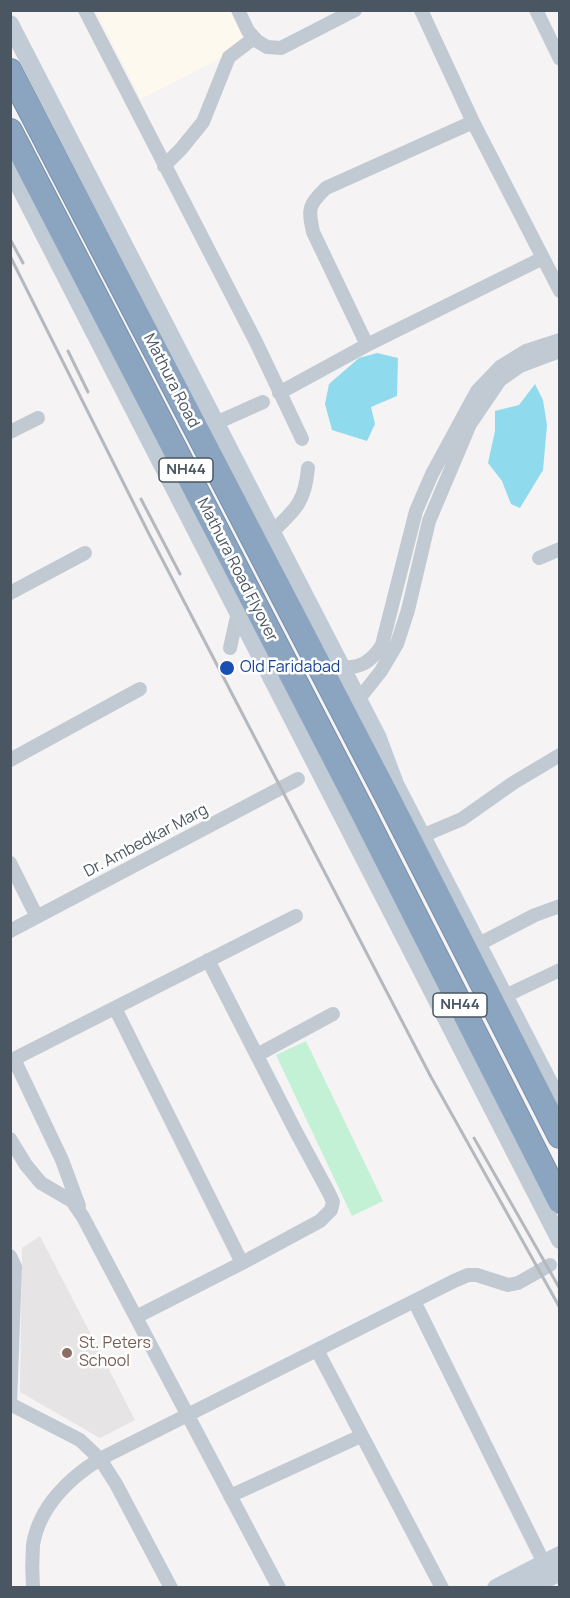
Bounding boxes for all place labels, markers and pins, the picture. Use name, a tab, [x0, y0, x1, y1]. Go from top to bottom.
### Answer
place label: Old Faridabad	[240, 658, 340, 678]
marker: Old Faridabad	[218, 659, 236, 677]
place label: St. Peters School	[79, 1334, 151, 1372]
marker: St. Peters School	[60, 1346, 74, 1360]

